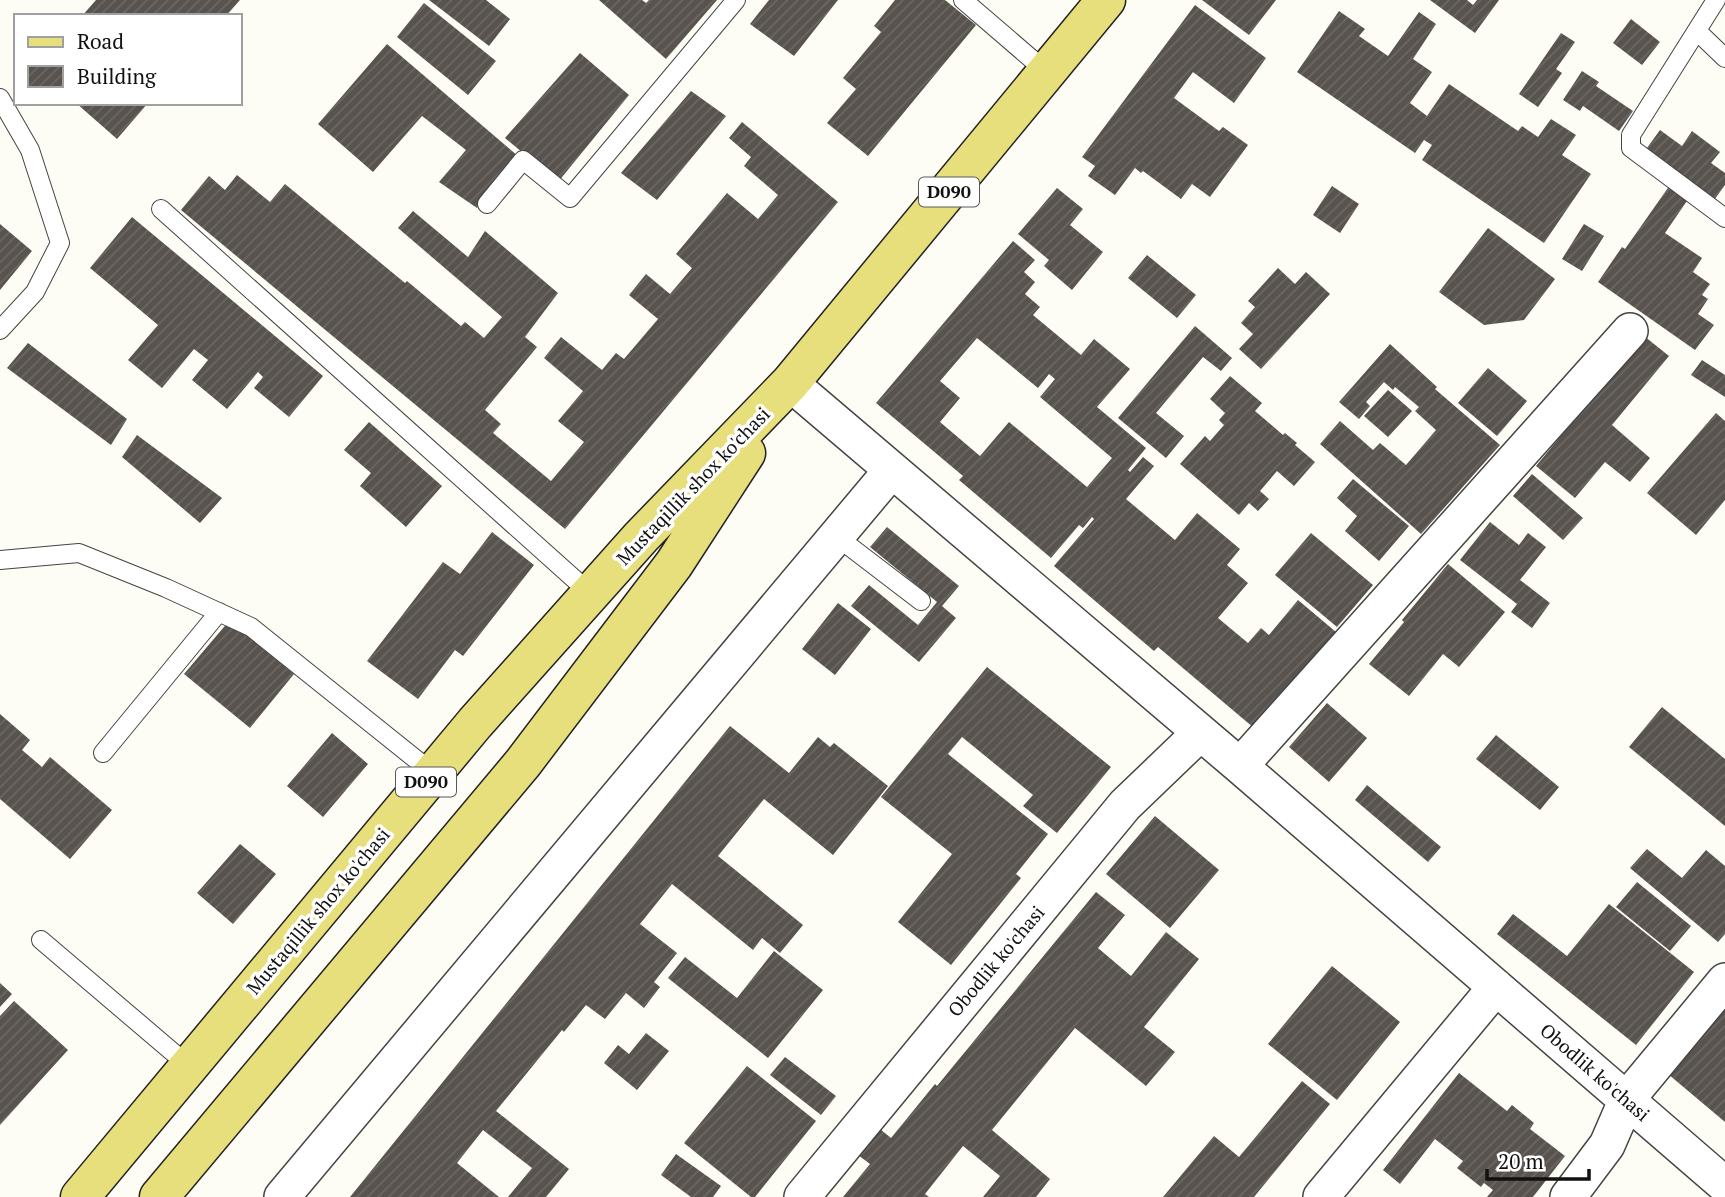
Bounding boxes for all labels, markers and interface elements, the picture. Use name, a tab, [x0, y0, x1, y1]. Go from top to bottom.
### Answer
legend	[14, 14, 242, 105]
text: Road	[77, 27, 124, 55]
text: Building	[77, 62, 157, 90]
road number: D090	[919, 177, 979, 206]
street label: Mustaqillik shox ko'chasi	[611, 401, 775, 570]
road number: D090	[396, 768, 456, 796]
street label: Mustaqillik shox ko'chasi	[240, 822, 395, 999]
street label: Obodlik ko'chasi	[942, 900, 1049, 1021]
street label: Obodlik ko'chasi	[1535, 1017, 1655, 1126]
scale bar	[1487, 1138, 1588, 1182]
text: 20 m	[1498, 1147, 1544, 1175]

